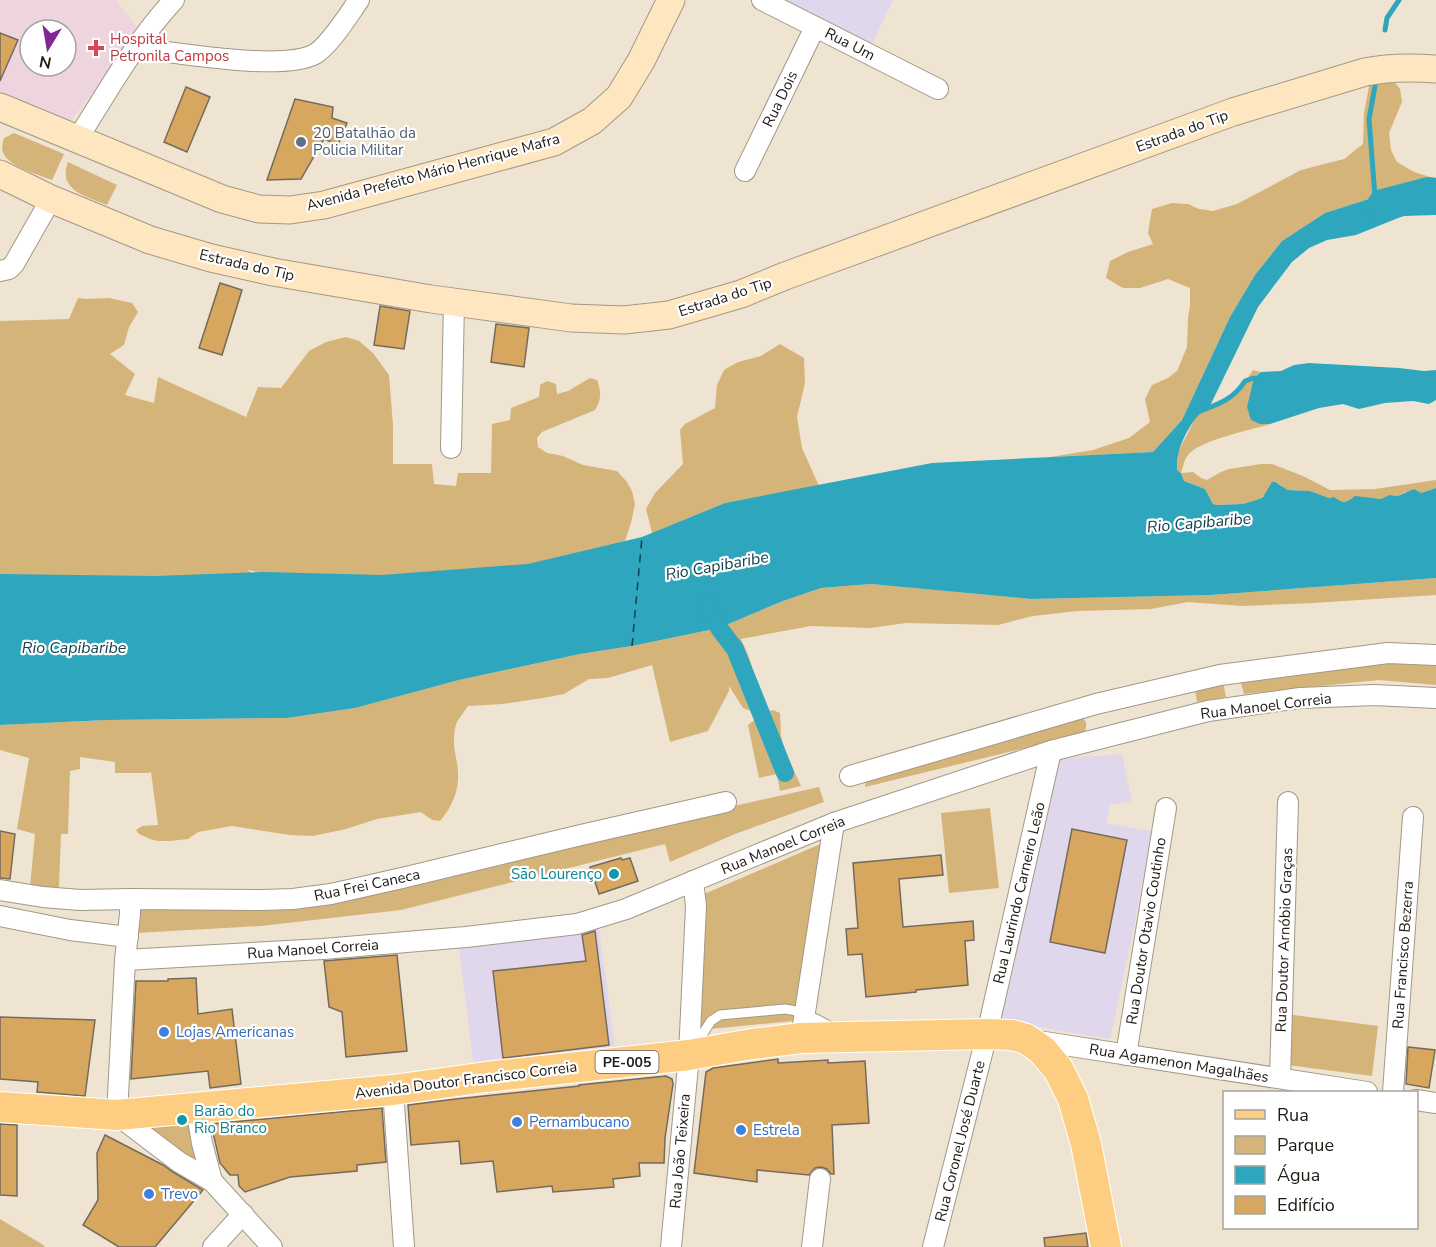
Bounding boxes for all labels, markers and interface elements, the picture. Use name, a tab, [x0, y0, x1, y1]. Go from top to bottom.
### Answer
north arrow	[18, 18, 78, 78]
street label: Rua Um	[821, 23, 879, 65]
place label: Hospital Petronila Campos	[110, 29, 229, 66]
marker: Hospital Petronila Campos	[87, 39, 105, 57]
text: N	[37, 50, 53, 74]
street label: Rua Dois	[758, 67, 802, 131]
street label: Estrada do Tip	[1133, 105, 1231, 157]
place label: 20 Batalhão da Policia Militar	[313, 123, 416, 160]
street label: Avenida Prefeito Mário Henrique Mafra	[304, 129, 562, 215]
marker: 20 Batalhão da Policia Militar	[294, 135, 308, 149]
street label: Estrada do Tip	[197, 244, 297, 286]
street label: Estrada do Tip	[676, 272, 774, 322]
water label: Rio Capibaribe	[1146, 507, 1253, 539]
water label: Rio Capibaribe	[664, 546, 771, 586]
water label: Rio Capibaribe	[22, 637, 127, 659]
street label: Rua Manoel Correia	[1199, 688, 1333, 724]
street label: Rua Laurindo Carneiro Leão	[988, 800, 1050, 986]
street label: Rua Manoel Correia	[718, 811, 848, 879]
street label: Rua Doutor Otavio Coutinho	[1121, 836, 1171, 1026]
street label: Rua Doutor Arnóbio Graças	[1271, 847, 1297, 1033]
street label: Rua Frei Caneca	[312, 864, 422, 906]
place label: São Lourenço	[511, 864, 602, 884]
marker: São Lourenço	[607, 867, 621, 881]
street label: Rua Francisco Bezerra	[1388, 880, 1418, 1030]
street label: Rua Manoel Correia	[246, 934, 380, 964]
place label: Lojas Americanas	[176, 1022, 294, 1042]
marker: Lojas Americanas	[157, 1025, 171, 1039]
street label: Rua Agamenon Magalhães	[1088, 1039, 1270, 1087]
road number: PE-005	[596, 1051, 658, 1073]
street label: Avenida Doutor Francisco Correia	[354, 1056, 578, 1104]
street label: Rua Coronel José Duarte	[930, 1058, 990, 1224]
legend	[1223, 1091, 1418, 1229]
street label: Rua João Teixeira	[665, 1093, 695, 1209]
place label: Barão do Rio Branco	[194, 1101, 267, 1138]
text: Rua	[1277, 1103, 1309, 1127]
place label: Pernambucano	[529, 1112, 630, 1132]
marker: Barão do Rio Branco	[175, 1113, 189, 1127]
marker: Pernambucano	[510, 1115, 524, 1129]
place label: Estrela	[753, 1120, 800, 1140]
marker: Estrela	[734, 1123, 748, 1137]
text: Parque	[1277, 1133, 1334, 1157]
text: Água	[1277, 1163, 1320, 1187]
place label: Trevo	[161, 1184, 198, 1204]
marker: Trevo	[142, 1187, 156, 1201]
text: Edifício	[1277, 1193, 1335, 1217]

